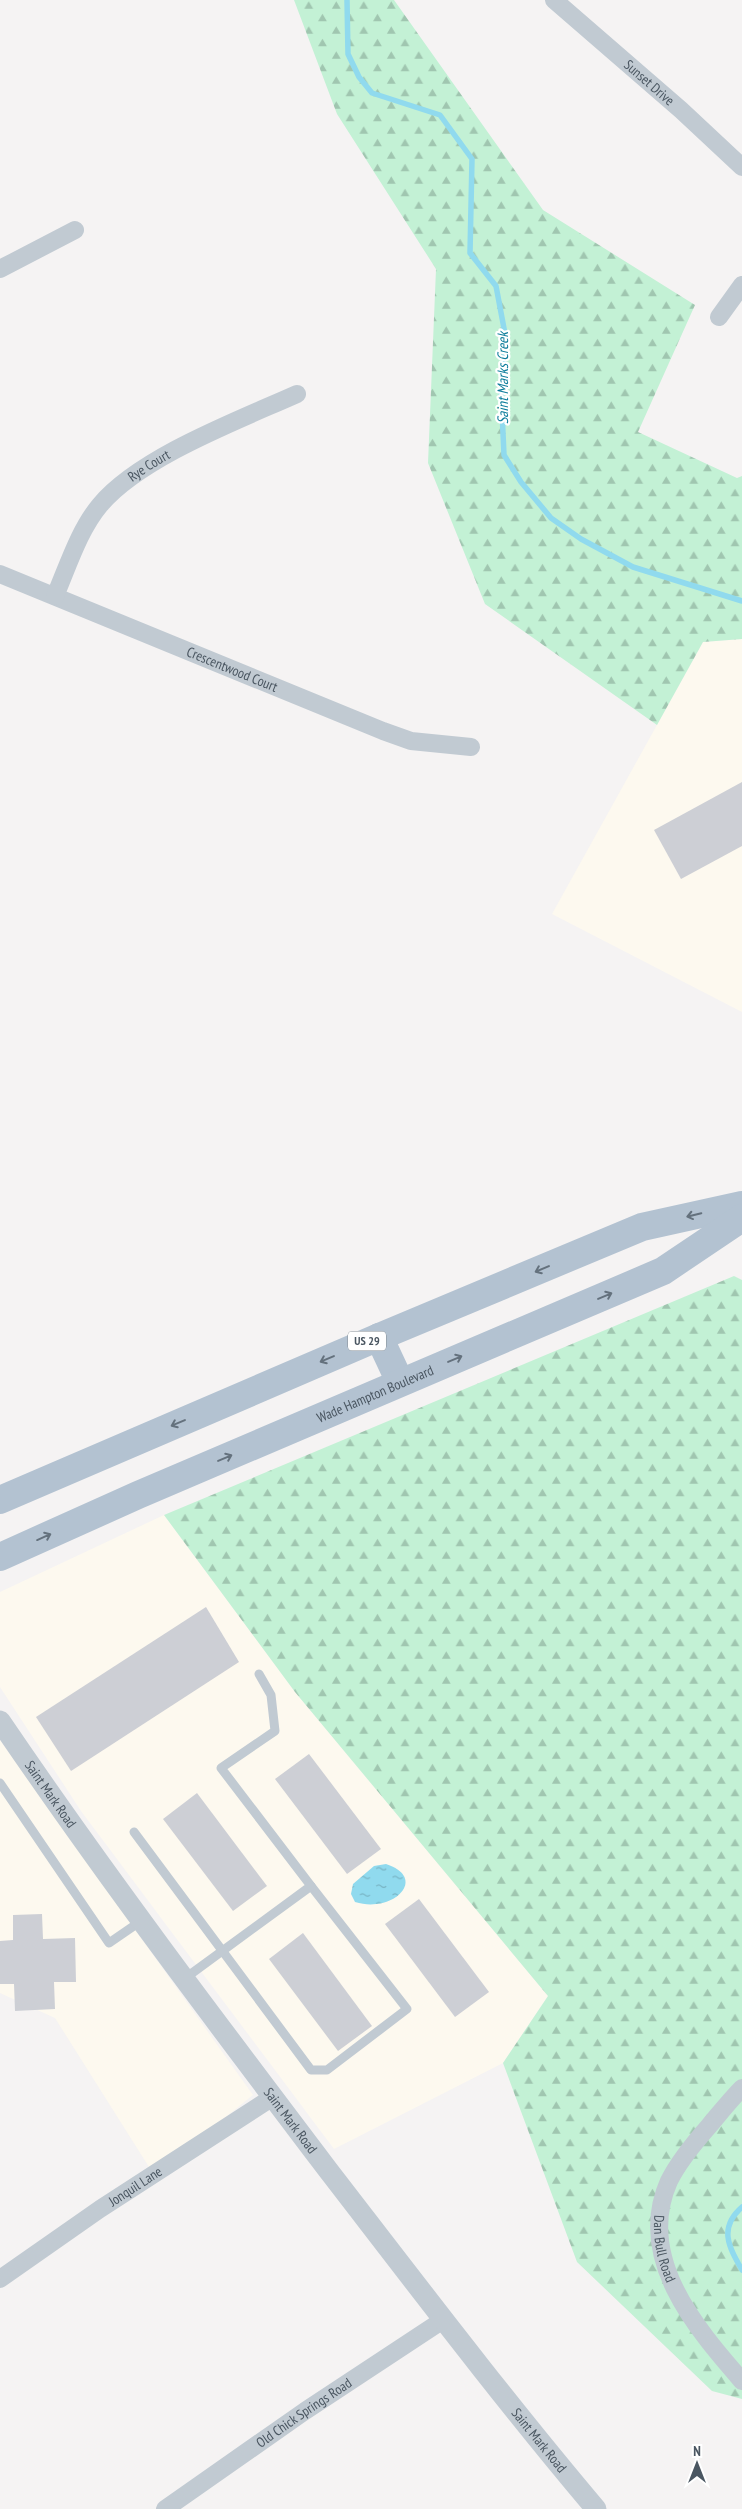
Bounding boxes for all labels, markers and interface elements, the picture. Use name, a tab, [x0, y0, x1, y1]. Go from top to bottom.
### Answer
street label: Sunset Drive	[620, 56, 678, 109]
water label: Saint Marks Creek	[493, 330, 512, 424]
street label: Rye Court	[124, 445, 173, 486]
street label: Crescentwood Court	[184, 643, 281, 696]
one-way arrow	[687, 1211, 703, 1220]
one-way arrow	[534, 1265, 549, 1274]
one-way arrow	[597, 1291, 612, 1300]
road number: US 29	[348, 1332, 386, 1350]
one-way arrow	[320, 1354, 335, 1364]
one-way arrow	[447, 1354, 462, 1364]
street label: Wade Hampton Boulevard	[314, 1361, 436, 1427]
one-way arrow	[171, 1418, 186, 1428]
one-way arrow	[217, 1452, 232, 1462]
one-way arrow	[37, 1532, 52, 1542]
street label: Saint Mark Road	[21, 1757, 80, 1831]
street label: Saint Mark Road	[260, 2084, 321, 2157]
street label: Jonquil Lane	[104, 2162, 166, 2211]
street label: Dan Bull Road	[650, 2214, 680, 2285]
street label: Old Chick Springs Road	[253, 2374, 355, 2451]
street label: Saint Mark Road	[508, 2404, 571, 2476]
north arrow	[672, 2439, 722, 2489]
text: N	[693, 2442, 701, 2460]

